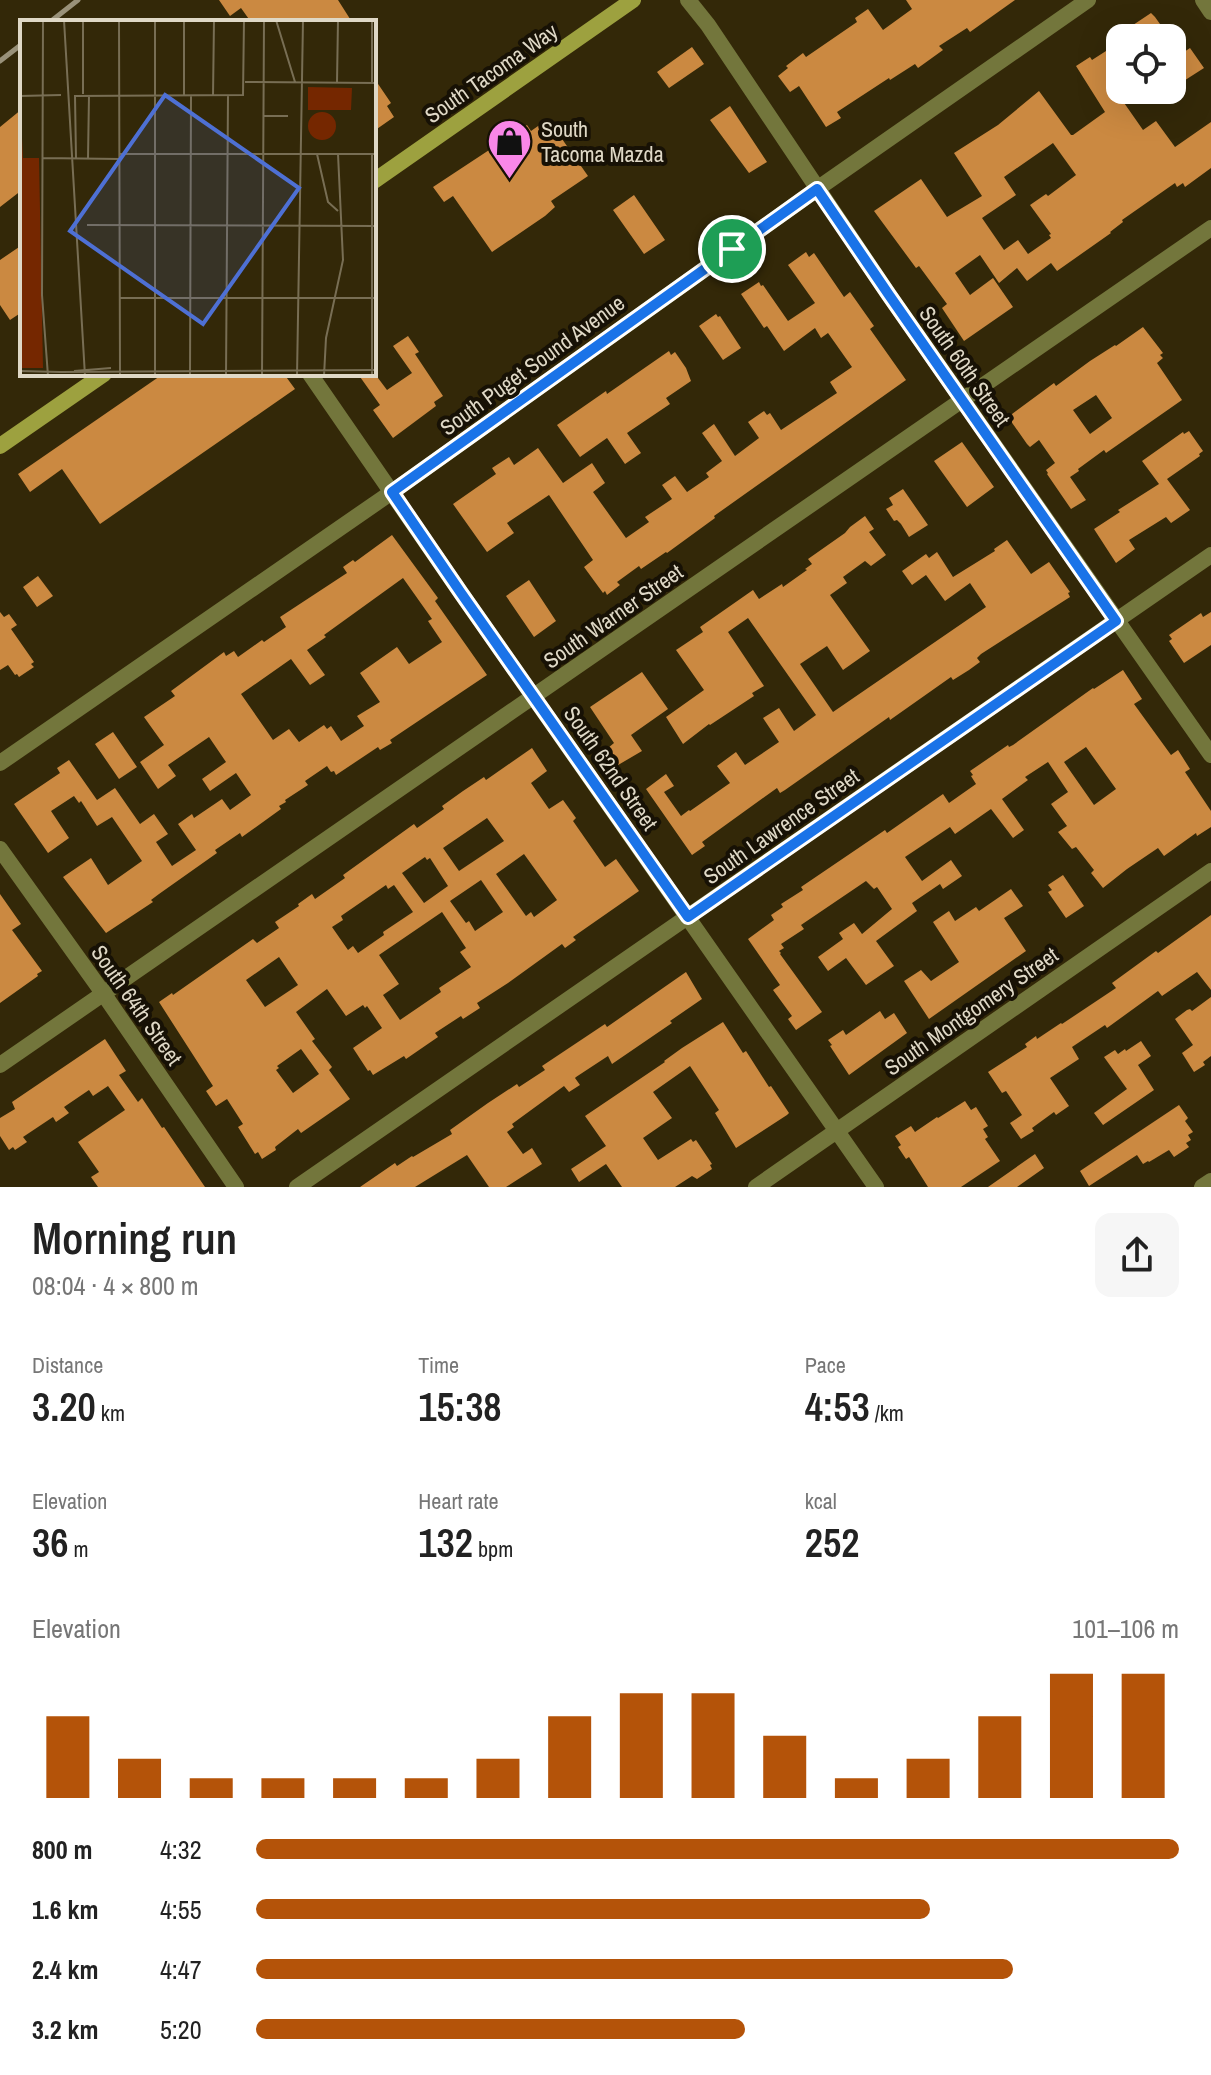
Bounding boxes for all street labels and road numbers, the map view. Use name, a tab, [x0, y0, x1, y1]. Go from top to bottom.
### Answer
street label: South Tacoma Way	[419, 16, 563, 130]
street label: South Puget Sound Avenue	[434, 288, 630, 442]
street label: South 60th Street	[912, 300, 1018, 432]
street label: South Warner Street	[537, 557, 689, 675]
street label: South 62nd Street	[557, 700, 665, 836]
street label: South Lawrence Street	[697, 761, 865, 891]
street label: South 64th Street	[84, 939, 190, 1071]
street label: South Montgomery Street	[878, 940, 1064, 1082]

